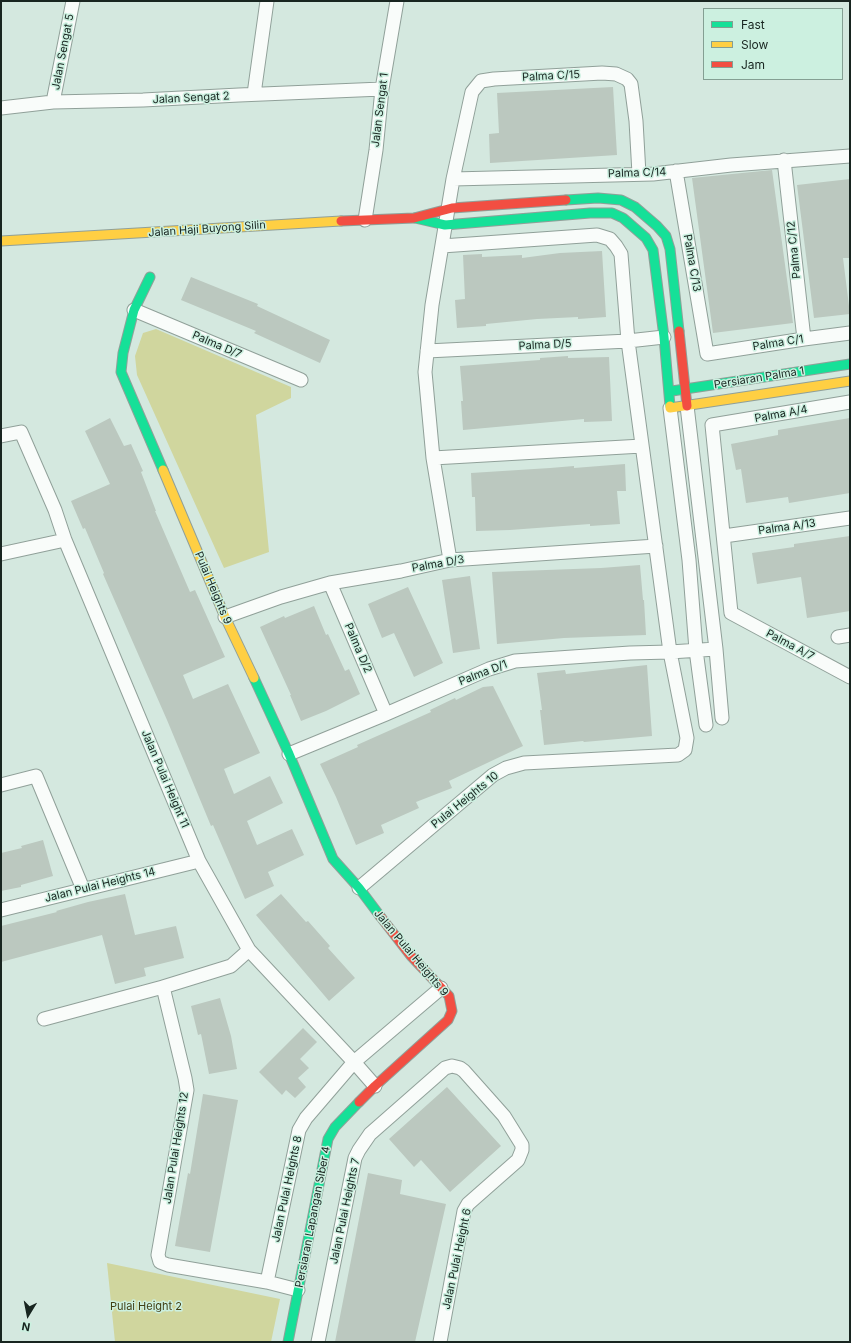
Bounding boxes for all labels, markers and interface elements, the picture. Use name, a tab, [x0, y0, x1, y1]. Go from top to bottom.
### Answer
legend	[703, 8, 843, 80]
street label: Jalan Sengat 5	[49, 13, 77, 91]
text: Fast	[741, 17, 765, 32]
text: Slow	[741, 37, 768, 52]
text: Jam	[741, 57, 765, 72]
street label: Palma C/15	[522, 68, 580, 84]
street label: Jalan Sengat 1	[369, 72, 391, 148]
street label: Jalan Sengat 2	[152, 89, 230, 107]
street label: Palma C/14	[608, 165, 666, 181]
street label: Jalan Haji Buyong Silin	[148, 218, 266, 240]
street label: Palma C/12	[784, 220, 804, 280]
street label: Palma C/13	[680, 233, 704, 293]
street label: Palma D/7	[190, 329, 244, 361]
street label: Palma C/1	[752, 332, 804, 354]
street label: Palma D/5	[518, 337, 572, 353]
street label: Persiaran Palma 1	[713, 364, 805, 392]
street label: Palma A/4	[753, 403, 809, 425]
street label: Palma A/13	[757, 516, 817, 538]
street label: Pulai Heights 9	[192, 550, 234, 626]
street label: Palma D/3	[411, 553, 465, 575]
street label: Palma D/2	[342, 621, 374, 675]
street label: Palma A/7	[764, 627, 816, 663]
street label: Palma D/1	[457, 658, 509, 688]
street label: Jalan Pulai Height 11	[138, 728, 192, 830]
street label: Pulai Heights 10	[429, 769, 501, 831]
street label: Jalan Pulai Heights 14	[43, 865, 157, 905]
street label: Jalan Pulai Heights 9	[371, 907, 451, 999]
street label: Jalan Pulai Heights 12	[161, 1091, 191, 1205]
street label: Jalan Pulai Heights 8	[269, 1134, 305, 1244]
street label: Persiaran Lapangan Siber 4	[293, 1145, 333, 1289]
street label: Jalan Pulai Heights 7	[327, 1157, 363, 1265]
street label: Jalan Pulai Height 6	[440, 1207, 474, 1311]
north arrow	[8, 1295, 48, 1335]
park label: Pulai Height 2	[110, 1300, 182, 1314]
text: N	[21, 1319, 31, 1334]

